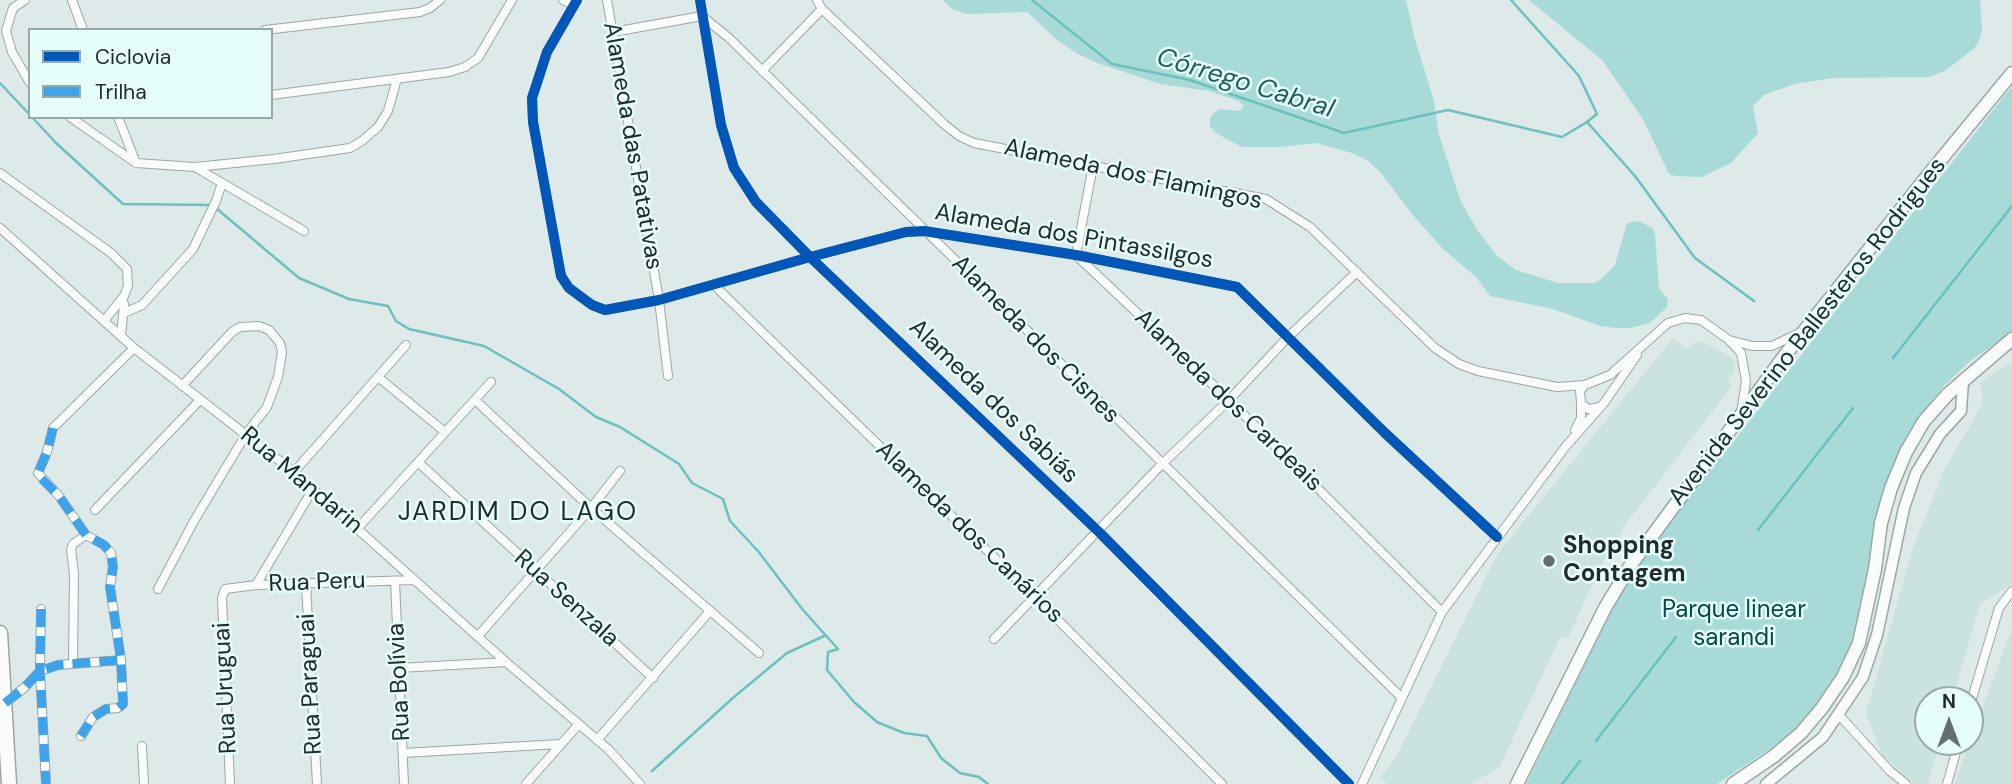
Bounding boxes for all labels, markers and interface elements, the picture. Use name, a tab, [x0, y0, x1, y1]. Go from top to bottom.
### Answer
street label: Alameda das Patativas	[596, 20, 668, 272]
legend	[28, 28, 273, 119]
water label: Córrego Cabral	[1153, 42, 1337, 126]
text: Ciclovia	[95, 43, 171, 71]
text: Trilha	[95, 78, 147, 106]
street label: Alameda dos Flamingos	[1001, 134, 1265, 216]
street label: Avenida Severino Ballesteros Rodrigues	[1663, 152, 1953, 512]
street label: Alameda dos Pintassilgos	[933, 198, 1215, 276]
street label: Alameda dos Cisnes	[945, 250, 1125, 430]
street label: Alameda dos Cardeais	[1128, 304, 1328, 498]
street label: Alameda dos Sabiás	[902, 314, 1084, 490]
street label: Rua Mandarin	[234, 421, 368, 541]
street label: Alameda dos Canários	[869, 436, 1069, 630]
district label: JARDIM DO LAGO	[400, 497, 636, 529]
place label: Shopping Contagem	[1563, 533, 1685, 589]
street label: Rua Senzala	[508, 544, 624, 654]
marker: Shopping Contagem	[1541, 553, 1557, 569]
street label: Rua Peru	[268, 567, 366, 599]
park label: Parque linear sarandi	[1662, 597, 1806, 653]
street label: Rua Paraguai	[293, 612, 329, 756]
street label: Rua Uruguai	[208, 621, 244, 755]
street label: Rua Bolívia	[383, 622, 417, 742]
north arrow	[1914, 686, 1984, 756]
text: N	[1942, 689, 1956, 714]

